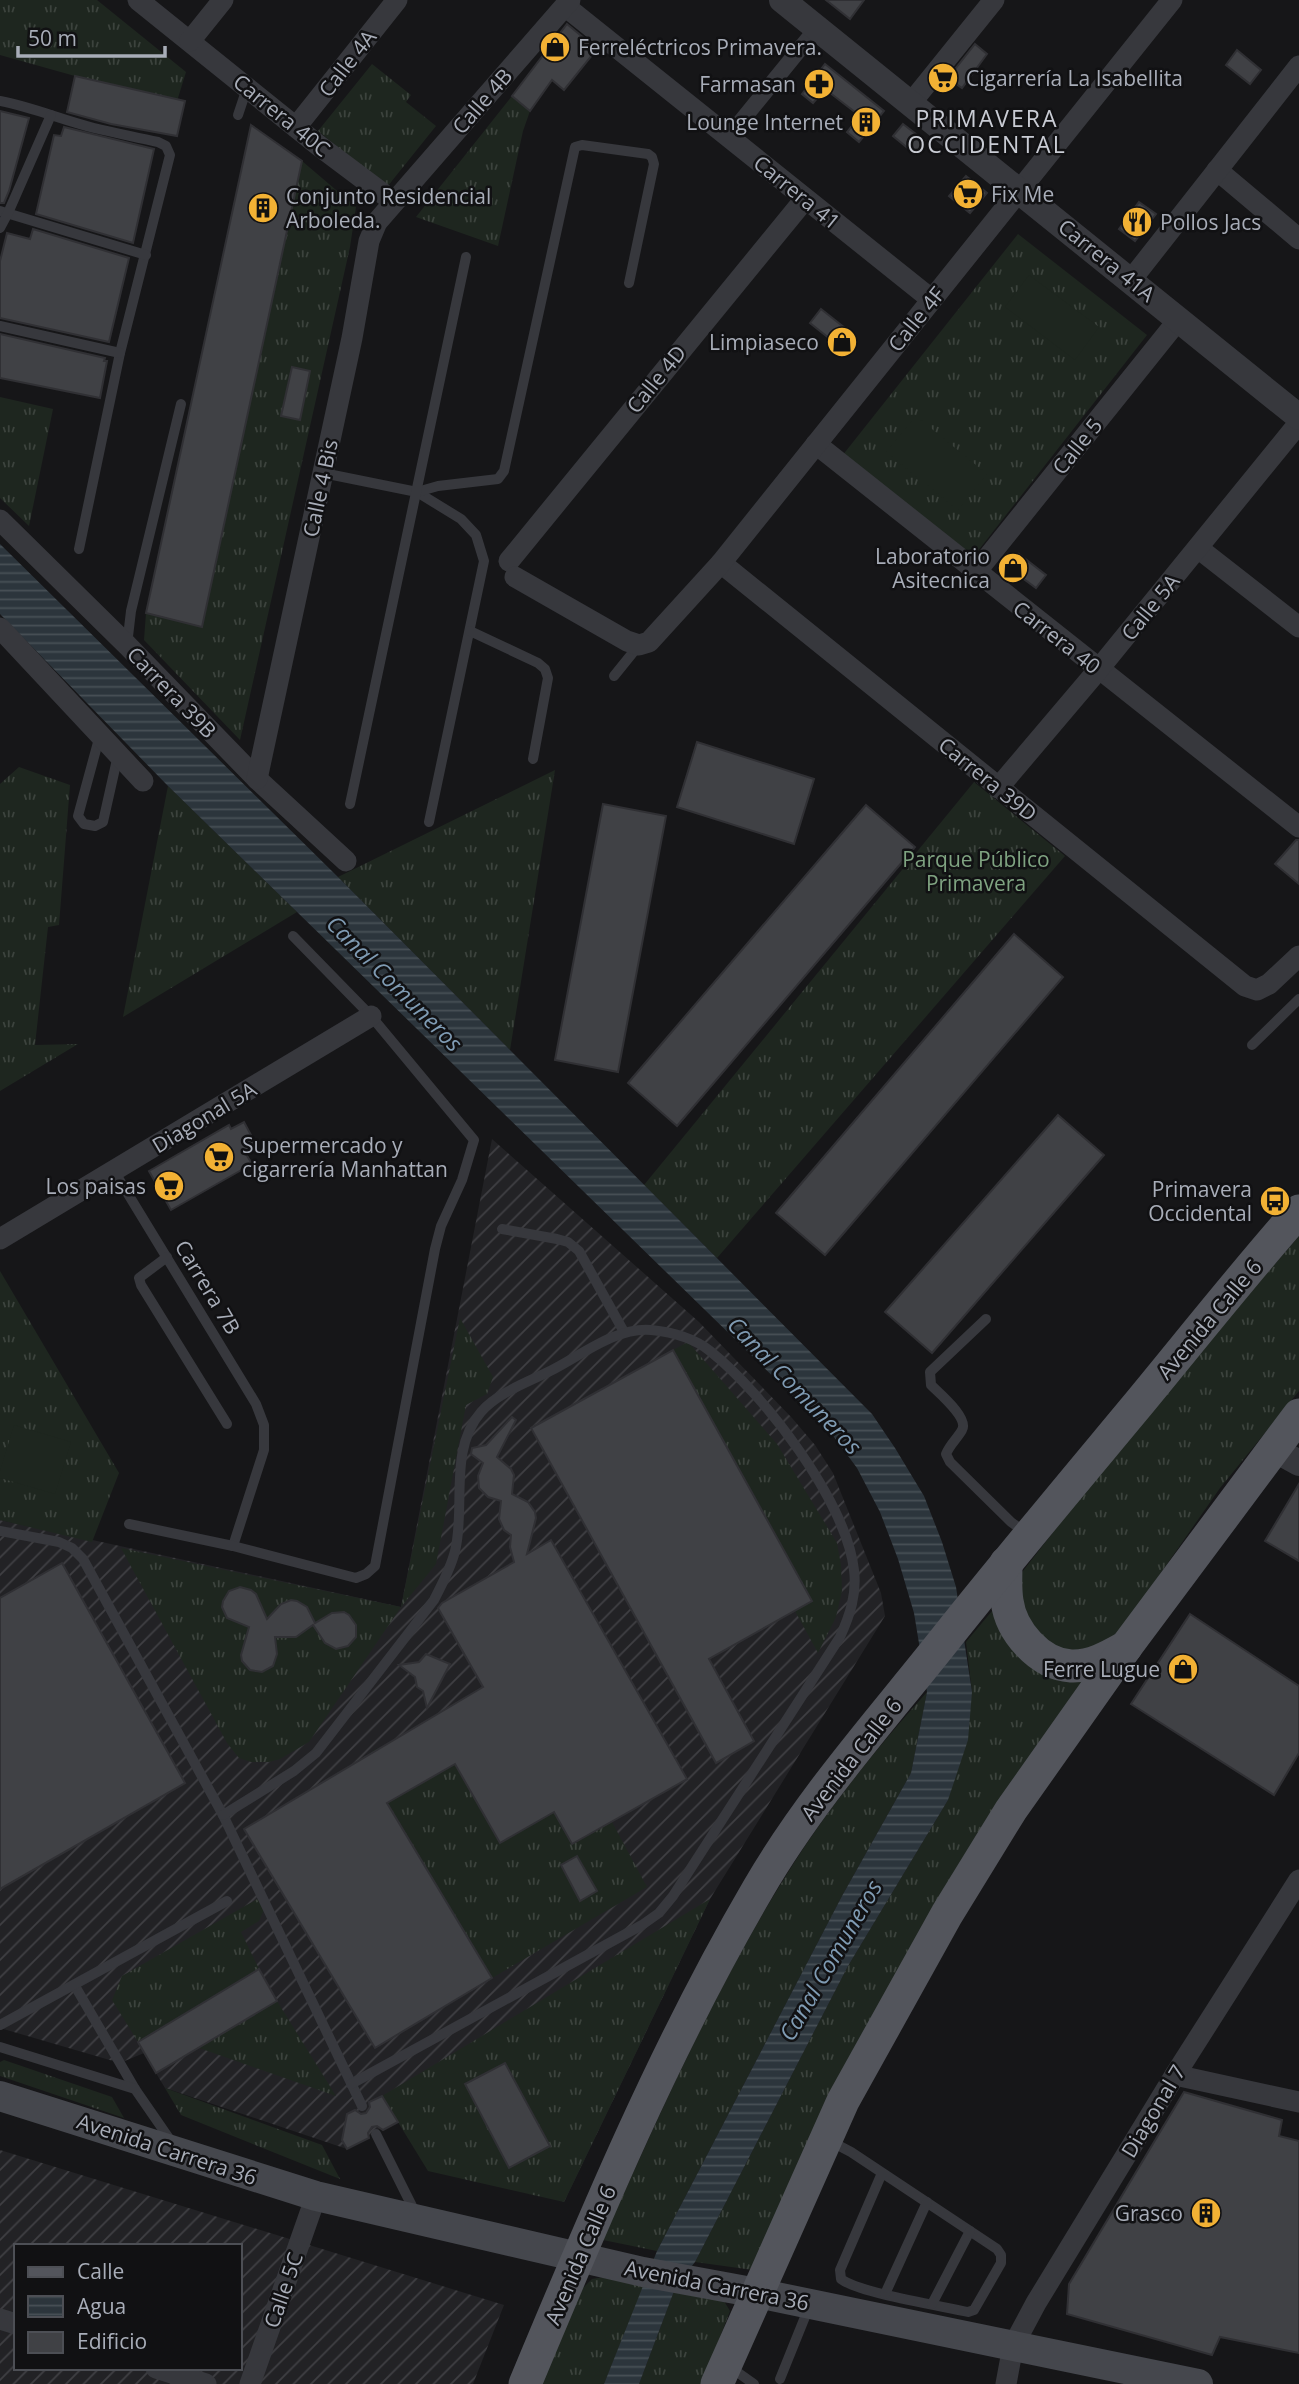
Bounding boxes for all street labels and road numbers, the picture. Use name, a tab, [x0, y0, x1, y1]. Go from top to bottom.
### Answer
street label: Calle 4A	[312, 23, 382, 102]
street label: Calle 4B	[446, 62, 518, 140]
street label: Carrera 40C	[228, 67, 336, 163]
street label: Carrera 41	[748, 149, 846, 235]
street label: Carrera 41A	[1053, 212, 1162, 308]
street label: Calle 4F	[881, 281, 951, 357]
street label: Calle 4D	[620, 339, 692, 419]
street label: Calle 5	[1046, 412, 1108, 480]
street label: Calle 4 Bis	[296, 437, 344, 539]
street label: Calle 5A	[1115, 567, 1186, 646]
street label: Carrera 40	[1008, 594, 1106, 680]
street label: Carrera 39B	[121, 640, 223, 744]
street label: Carrera 39D	[933, 731, 1043, 827]
street label: Diagonal 5A	[147, 1075, 262, 1159]
street label: Carrera 7B	[169, 1235, 247, 1339]
street label: Avenida Calle 6	[1151, 1253, 1267, 1385]
street label: Avenida Calle 6	[794, 1692, 908, 1826]
street label: Diagonal 7	[1114, 2059, 1192, 2163]
street label: Avenida Carrera 36	[74, 2107, 260, 2191]
street label: Avenida Calle 6	[538, 2181, 622, 2329]
street label: Calle 5C	[257, 2249, 309, 2331]
street label: Avenida Carrera 36	[622, 2253, 812, 2317]

